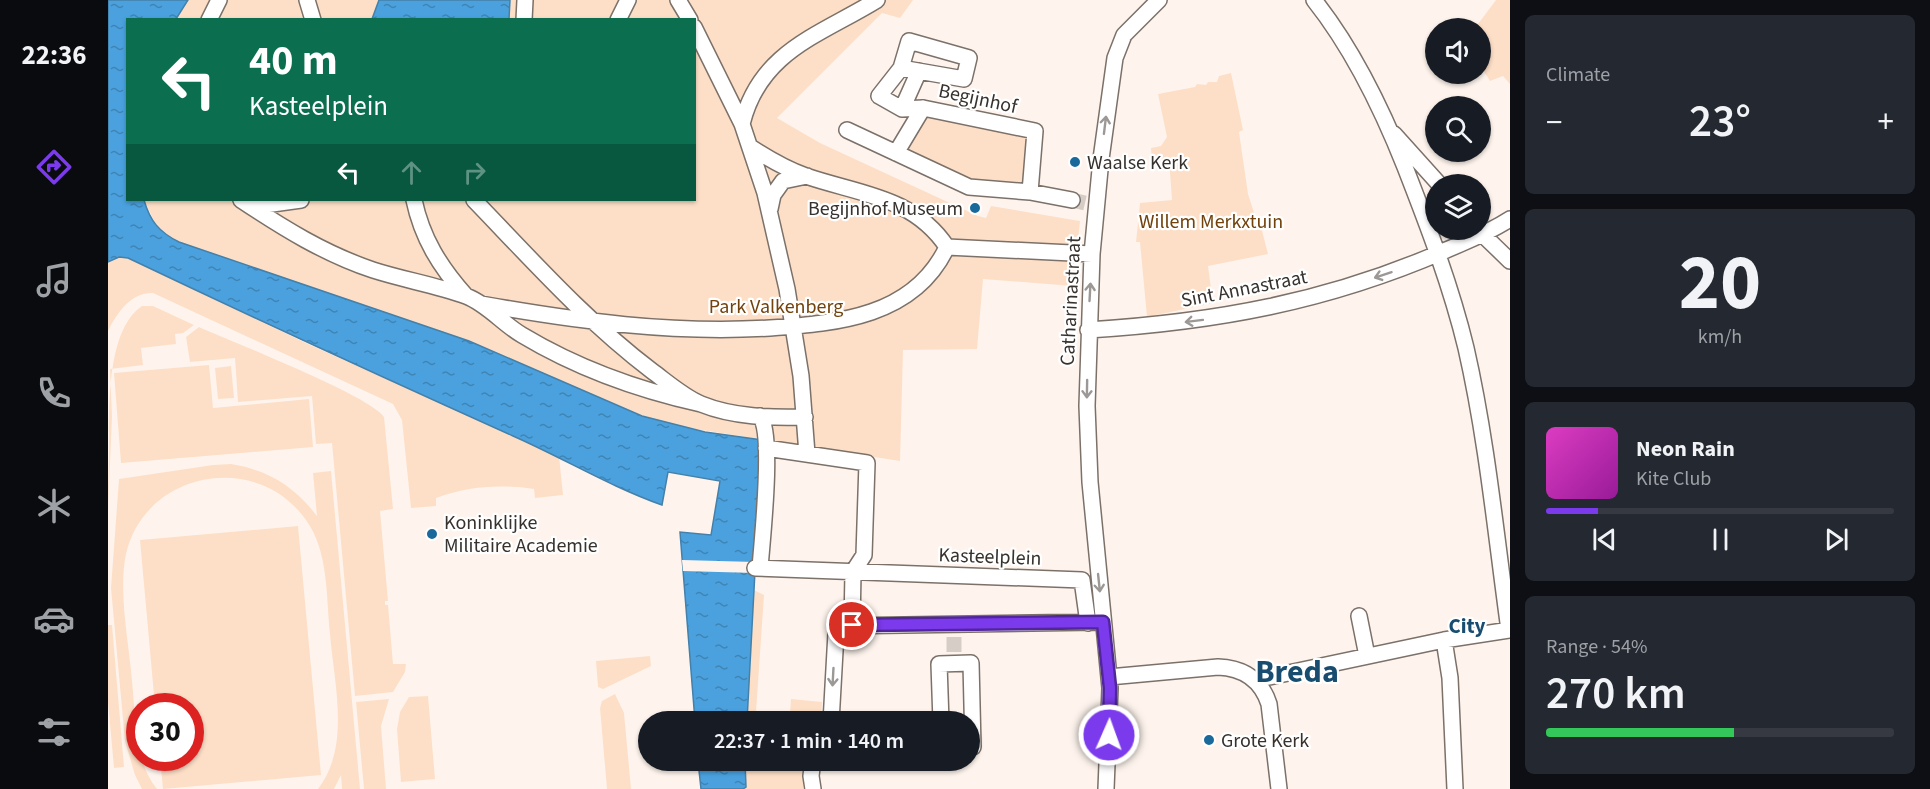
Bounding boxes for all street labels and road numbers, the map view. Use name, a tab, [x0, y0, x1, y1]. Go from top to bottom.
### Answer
street label: Begijnhof	[936, 77, 1021, 121]
street label: Catharinastraat	[1054, 235, 1088, 367]
street label: Sint Annastraat	[1179, 263, 1310, 315]
street label: Kasteelplein	[938, 541, 1042, 573]

